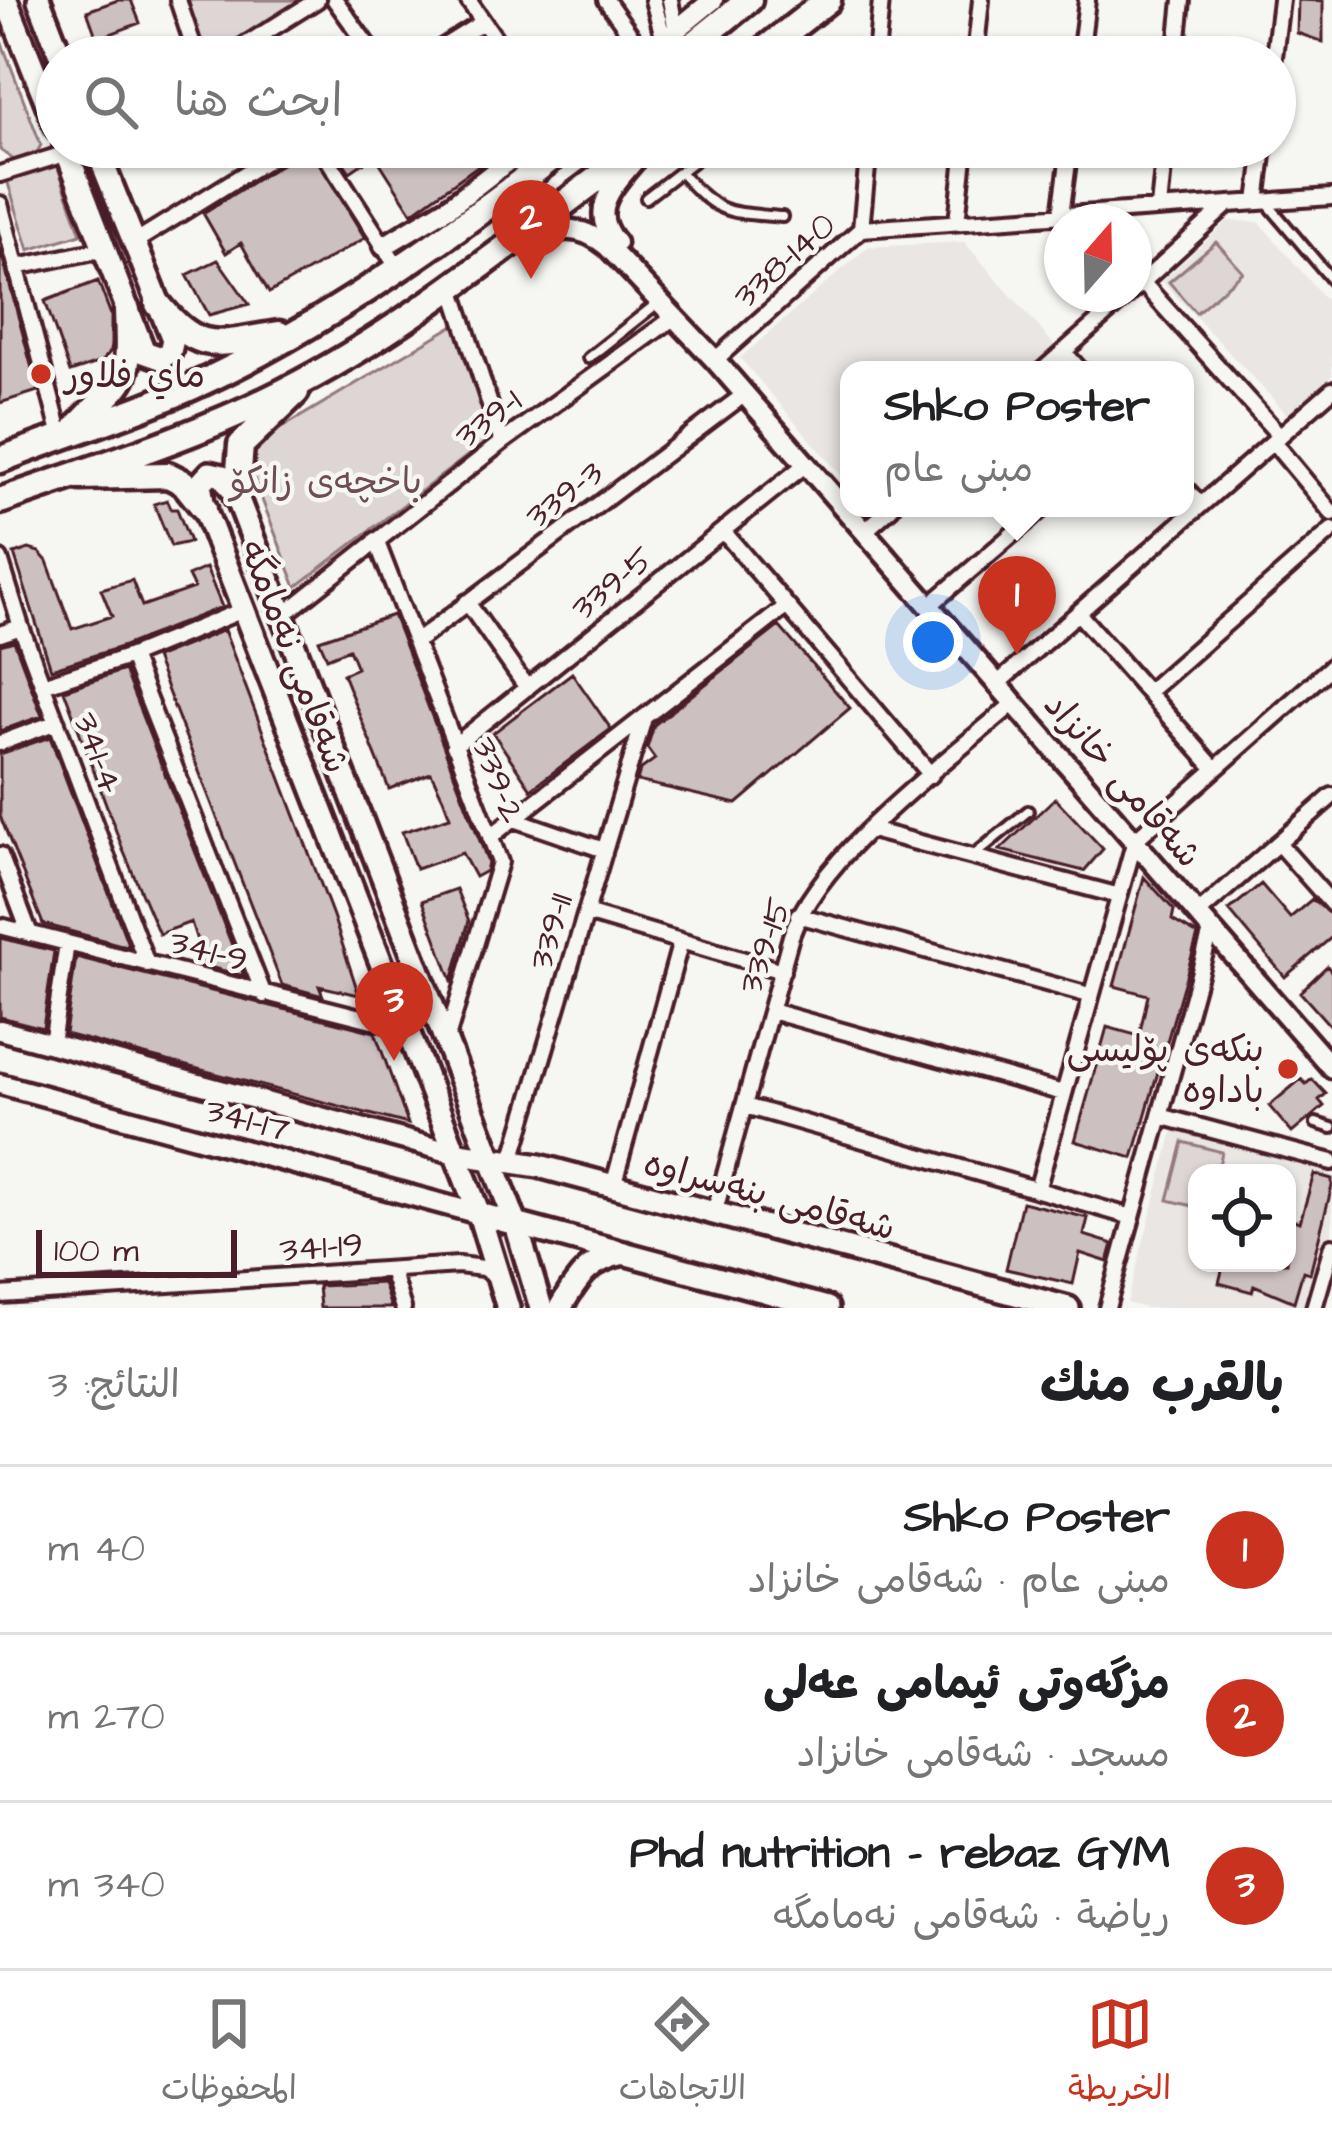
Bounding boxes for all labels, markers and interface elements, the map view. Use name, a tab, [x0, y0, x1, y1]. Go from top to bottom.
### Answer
search box	[36, 36, 1296, 168]
icon: search	[78, 69, 144, 135]
text: ابحث هنا	[174, 71, 342, 133]
pin: 2	[492, 180, 570, 279]
street label: 338-140	[722, 201, 847, 321]
north arrow	[1044, 204, 1152, 312]
place label: ماي فلاور	[62, 351, 205, 402]
marker: ماي فلاور	[28, 361, 54, 387]
popup	[840, 361, 1194, 517]
text: Shko Poster	[884, 376, 1150, 438]
street label: 339-1	[444, 377, 533, 461]
text: مبنى عام	[884, 443, 1033, 497]
street label: 339-3	[515, 449, 614, 541]
park label: باخچەی زانکۆ	[227, 457, 422, 508]
street label: شەقامی نەمامگە	[226, 533, 362, 781]
street label: 339-5	[560, 535, 665, 633]
pin: 1	[978, 556, 1056, 655]
your location	[903, 612, 963, 672]
street label: شەقامی خانزاد	[1031, 682, 1213, 880]
street label: 341-4	[59, 705, 136, 801]
street label: 339-2	[458, 729, 538, 831]
street label: 339-11	[516, 887, 587, 976]
street label: 339-15	[725, 891, 805, 1001]
street label: 341-9	[164, 917, 253, 986]
pin: 3	[355, 962, 433, 1061]
place label: بنکەی پۆلیسی باداوە	[1067, 1025, 1264, 1117]
marker: بنکەی پۆلیسی باداوە	[1275, 1056, 1301, 1082]
street label: 341-17	[200, 1085, 295, 1156]
street label: شەقامی بنەسراوە	[638, 1138, 901, 1254]
map controls	[1188, 1164, 1296, 1272]
button: locate	[1188, 1164, 1296, 1272]
street label: 341-19	[278, 1219, 365, 1276]
scale bar	[36, 1224, 237, 1277]
text: 100 m	[54, 1228, 139, 1274]
text: بالقرب منك	[1040, 1350, 1284, 1421]
text: النتائج: 3	[48, 1359, 180, 1413]
text: Shko Poster	[904, 1487, 1170, 1549]
text: 40 m	[48, 1523, 145, 1577]
text: 1	[1243, 1523, 1248, 1577]
text: مبنى عام · شەقامی خانزاد	[748, 1554, 1170, 1608]
text: مزگەوتی ئیمامی عەلی	[763, 1654, 1170, 1716]
text: 270 m	[48, 1691, 165, 1745]
text: 2	[1234, 1691, 1256, 1745]
text: مسجد · شەقامی خانزاد	[797, 1728, 1170, 1782]
text: Phd nutrition - rebaz GYM	[630, 1823, 1170, 1885]
text: 340 m	[48, 1859, 165, 1913]
text: 3	[1235, 1859, 1255, 1913]
text: رياضة · شەقامی نەمامگە	[773, 1890, 1170, 1944]
tab: المحفوظات	[161, 1991, 297, 2117]
tab: الاتجاهات	[619, 1991, 746, 2117]
tab: الخريطة	[1068, 1991, 1171, 2117]

